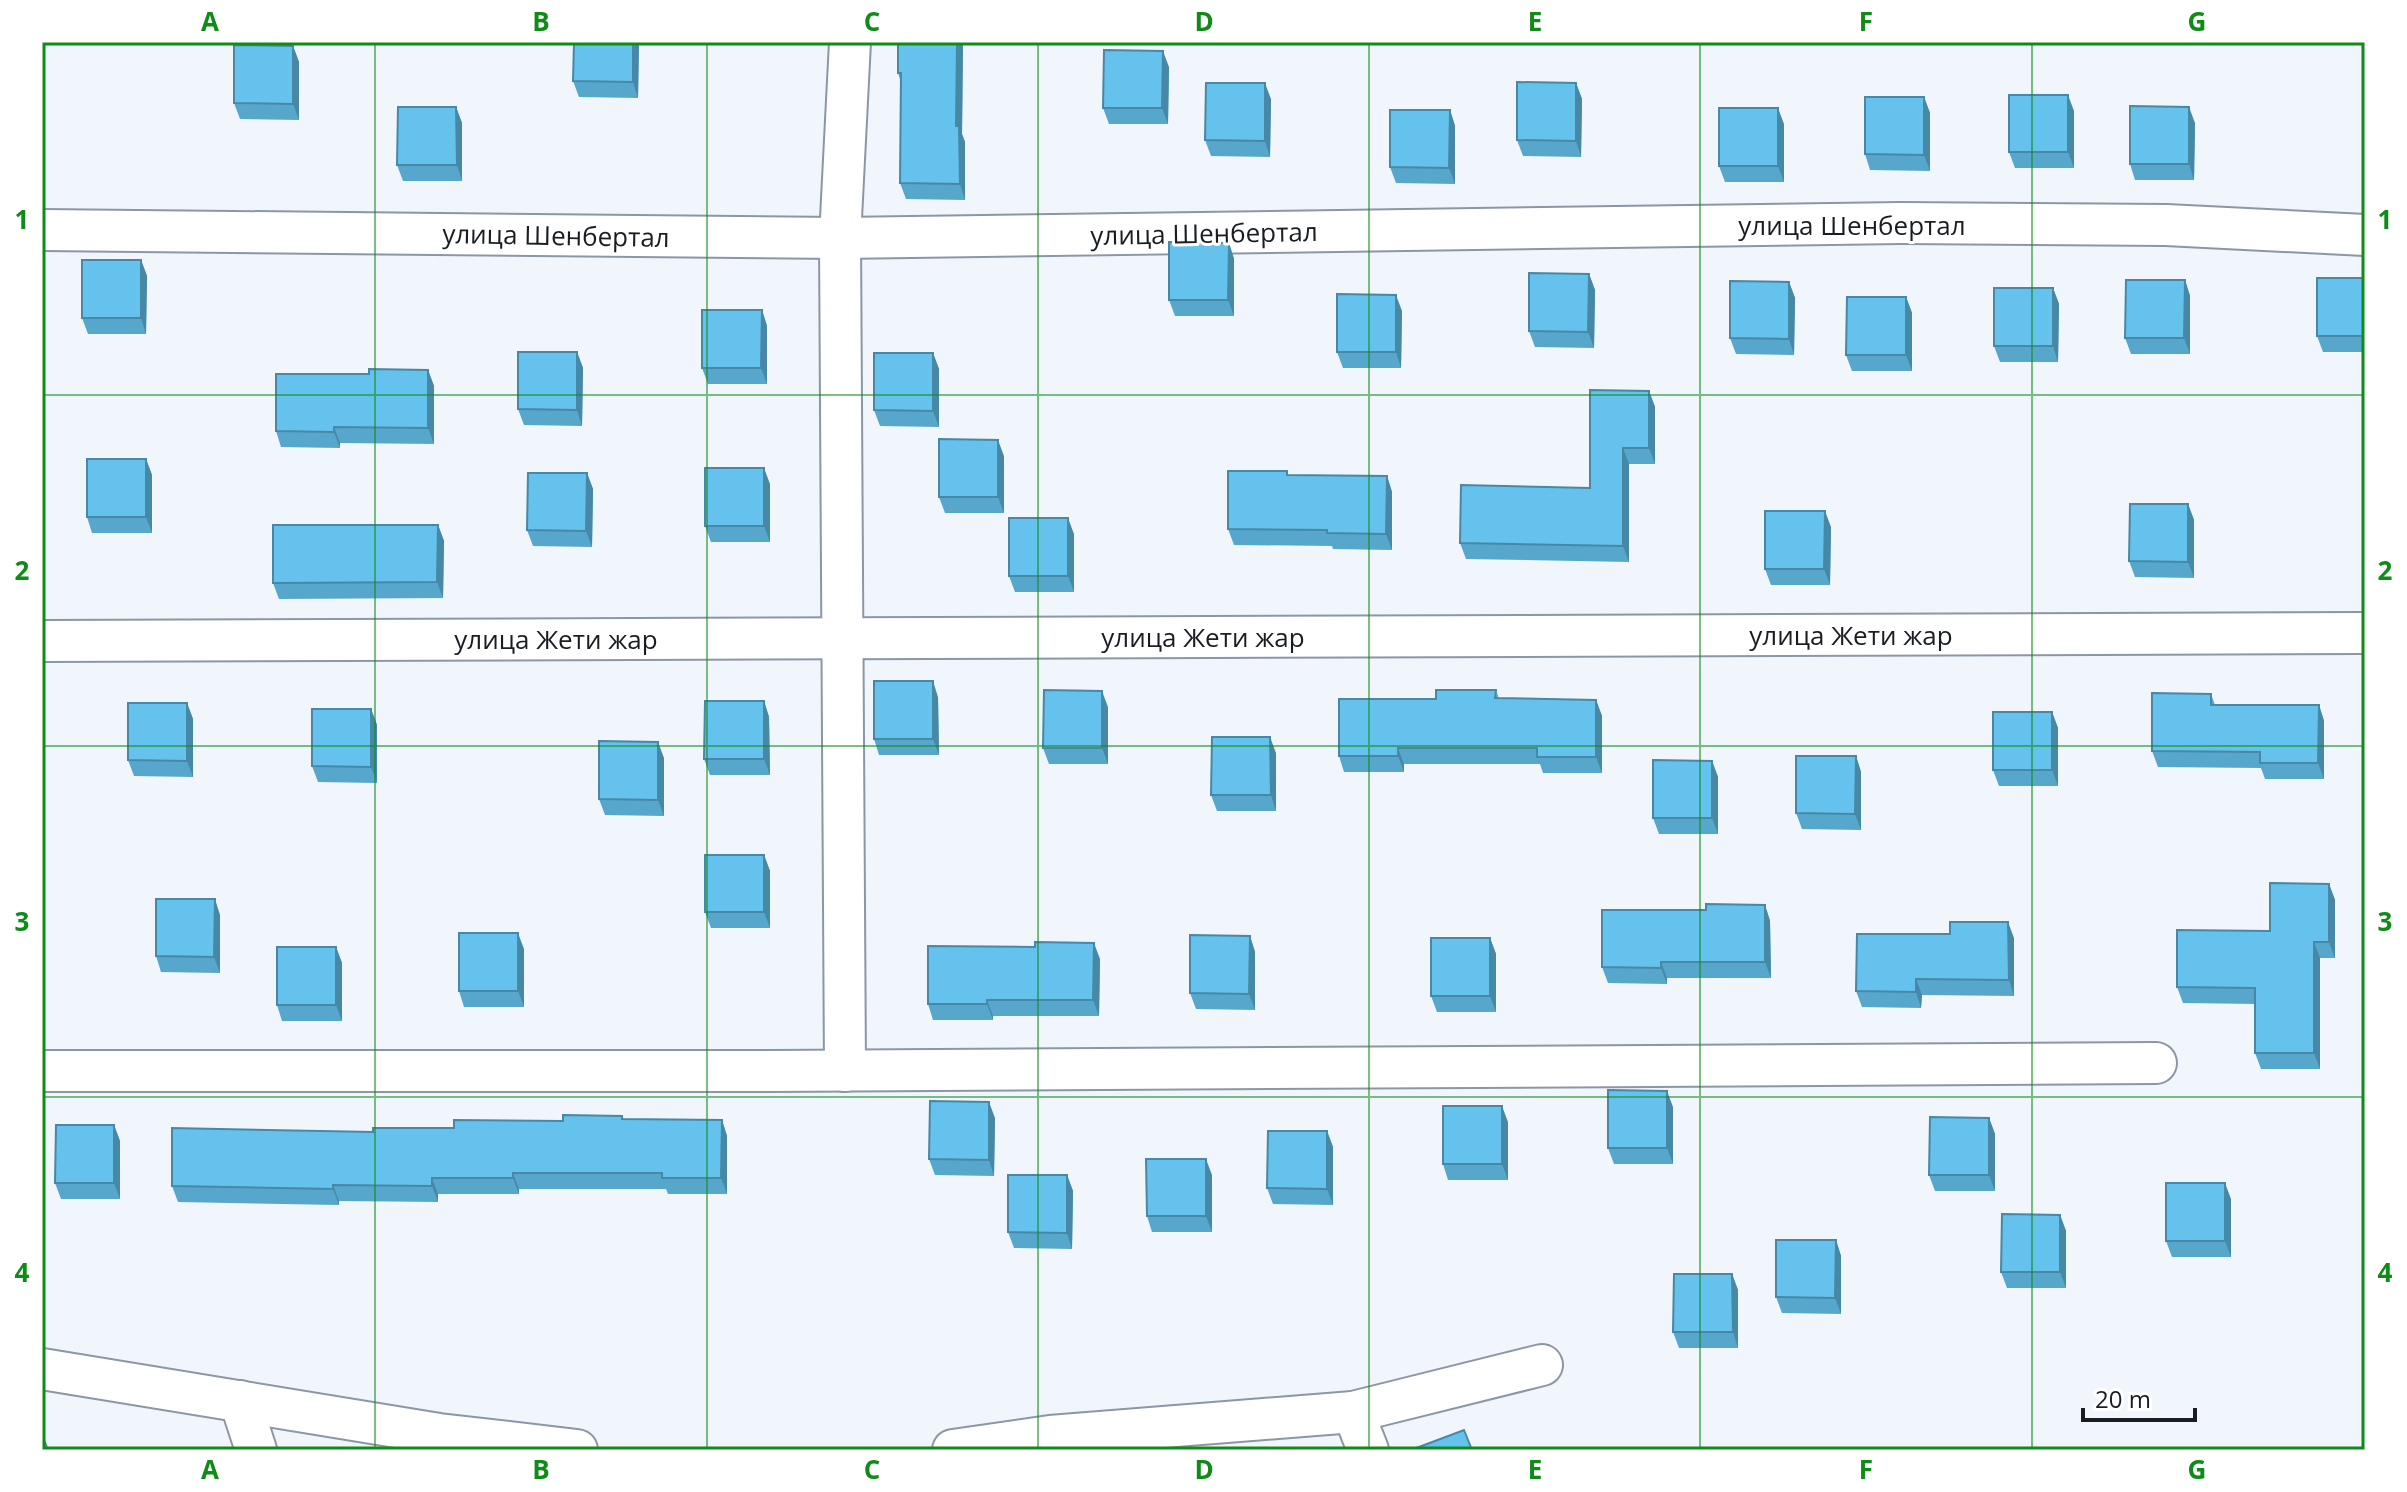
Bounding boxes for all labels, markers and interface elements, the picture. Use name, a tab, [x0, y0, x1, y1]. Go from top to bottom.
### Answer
text: A	[201, 3, 219, 39]
text: B	[532, 3, 550, 39]
text: C	[864, 3, 880, 39]
text: D	[1194, 3, 1214, 39]
text: E	[1528, 3, 1542, 39]
text: F	[1859, 3, 1873, 39]
text: G	[2188, 3, 2206, 39]
text: 1	[15, 201, 29, 237]
text: 1	[2378, 201, 2392, 237]
street label: улица Шенбертал	[1738, 207, 1966, 243]
street label: улица Шенбертал	[1090, 213, 1318, 253]
street label: улица Шенбертал	[442, 215, 670, 255]
text: 2	[15, 552, 30, 588]
text: 2	[2378, 552, 2393, 588]
street label: улица Жети жар	[1749, 617, 1953, 653]
street label: улица Жети жар	[1101, 619, 1305, 655]
street label: улица Жети жар	[454, 621, 658, 657]
text: 3	[15, 903, 29, 939]
text: 3	[2378, 903, 2392, 939]
text: 4	[15, 1254, 30, 1290]
text: 4	[2378, 1254, 2393, 1290]
scale bar	[2083, 1372, 2195, 1422]
text: 20 m	[2095, 1382, 2151, 1415]
text: A	[201, 1451, 219, 1487]
text: B	[532, 1451, 550, 1487]
text: C	[864, 1451, 880, 1487]
text: D	[1194, 1451, 1214, 1487]
text: E	[1528, 1451, 1542, 1487]
text: F	[1859, 1451, 1873, 1487]
text: G	[2188, 1451, 2206, 1487]

